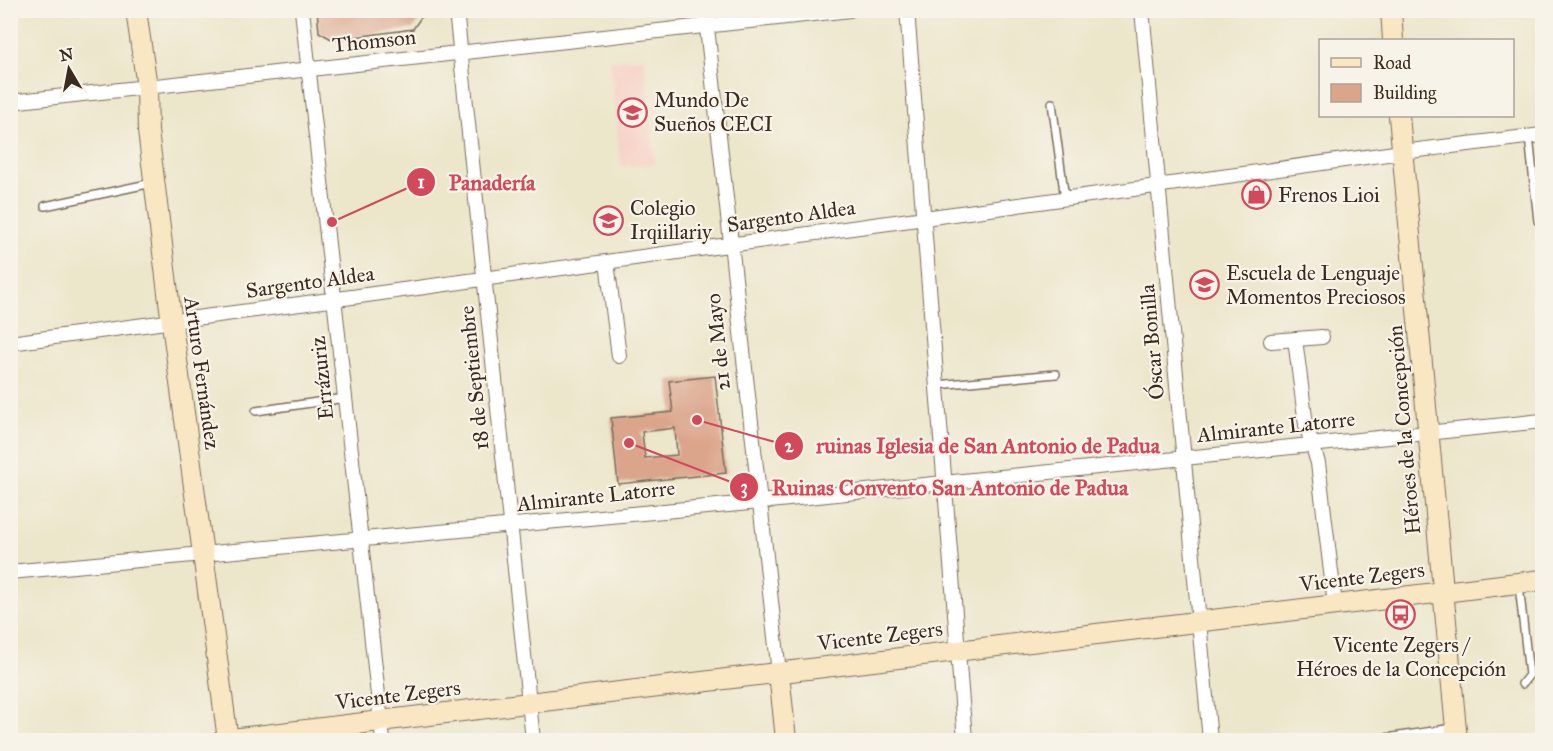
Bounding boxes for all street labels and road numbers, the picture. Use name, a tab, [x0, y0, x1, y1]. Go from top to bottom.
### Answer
street label: Thomson	[331, 24, 417, 58]
street label: Sargento Aldea	[725, 194, 857, 238]
street label: Sargento Aldea	[244, 260, 376, 304]
street label: Óscar Bonilla	[1133, 283, 1170, 401]
street label: 21 de Mayo	[700, 292, 736, 392]
street label: Arturo Fernández	[178, 294, 226, 451]
street label: 18 de Septiembre	[453, 304, 495, 452]
street label: Héroes de la Concepción	[1382, 324, 1426, 536]
street label: Errázuriz	[305, 335, 339, 421]
street label: Almirante Latorre	[1195, 406, 1357, 448]
street label: Almirante Latorre	[515, 475, 677, 517]
street label: Vicente Zegers	[1297, 556, 1426, 598]
street label: Vicente Zegers	[815, 615, 944, 657]
street label: Vicente Zegers	[333, 674, 462, 716]

